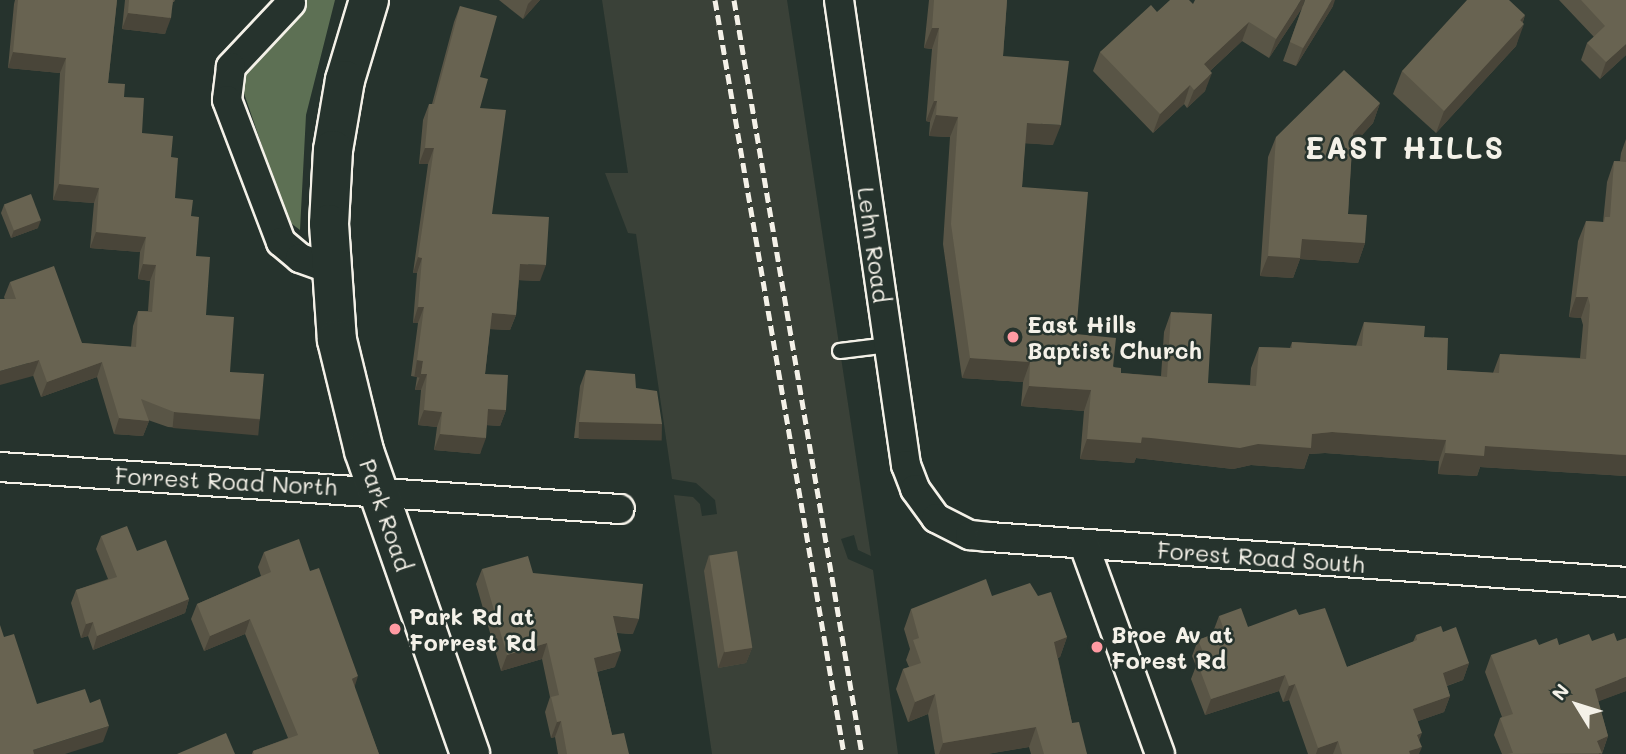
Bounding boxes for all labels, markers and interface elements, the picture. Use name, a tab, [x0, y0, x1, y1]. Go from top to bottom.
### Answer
district label: EAST HILLS	[1306, 129, 1504, 165]
street label: Lehn Road	[852, 185, 896, 305]
place label: East Hills Baptist Church	[1027, 310, 1202, 364]
marker: East Hills Baptist Church	[1005, 329, 1021, 345]
street label: Park Road	[354, 455, 418, 575]
street label: Forrest Road North	[114, 461, 338, 501]
street label: Forest Road South	[1156, 536, 1366, 578]
place label: Park Rd at Forrest Rd	[409, 602, 536, 656]
place label: Broe Av at Forest Rd	[1111, 620, 1233, 674]
marker: Park Rd at Forrest Rd	[387, 621, 403, 637]
marker: Broe Av at Forest Rd	[1089, 639, 1105, 655]
north arrow	[1542, 670, 1612, 740]
text: N	[1546, 678, 1574, 705]

